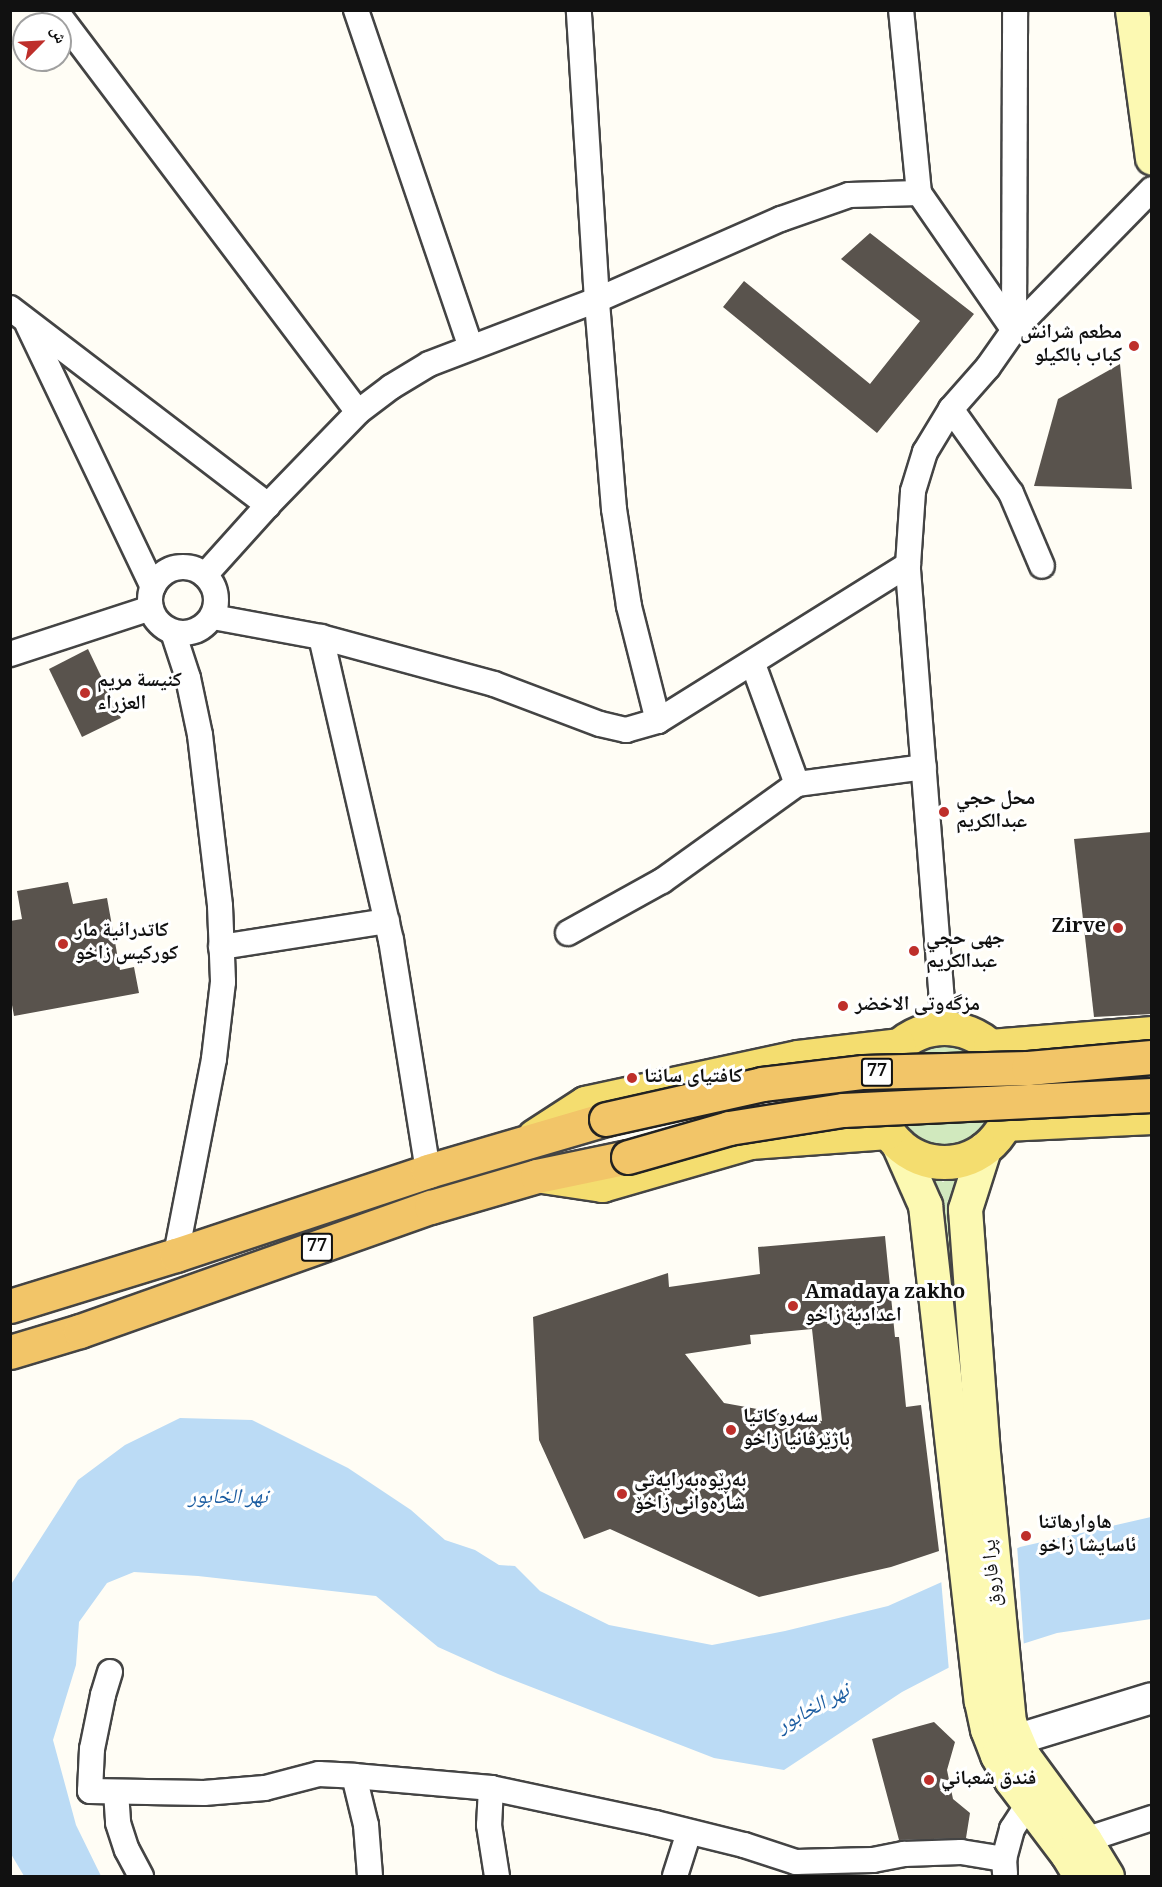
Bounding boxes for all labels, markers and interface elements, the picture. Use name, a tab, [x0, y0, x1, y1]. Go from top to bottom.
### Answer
north arrow	[12, 12, 72, 72]
text: ش	[41, 22, 73, 49]
place label: مطعم شرانش كباب بالكيلو	[1020, 322, 1122, 369]
marker: مطعم شرانش كباب بالكيلو	[1127, 339, 1141, 353]
place label: كنيسة مريم العزراء	[97, 670, 182, 717]
marker: كنيسة مريم العزراء	[78, 686, 92, 700]
place label: محل حجي عبدالكريم	[956, 789, 1035, 836]
marker: محل حجي عبدالكريم	[937, 805, 951, 819]
place label: Zirve	[1052, 916, 1106, 940]
place label: كاتدرائية مار كوركيس زاخو	[75, 921, 178, 968]
marker: Zirve	[1111, 921, 1125, 935]
place label: جهى حجي عبدالكريم	[926, 928, 1005, 975]
marker: كاتدرائية مار كوركيس زاخو	[56, 937, 70, 951]
marker: جهى حجي عبدالكريم	[907, 944, 921, 958]
place label: مزگەوتی الاخضر	[855, 994, 980, 1018]
marker: مزگەوتی الاخضر	[836, 999, 850, 1013]
road number: 77	[860, 1057, 894, 1087]
place label: کافتیای سانتا	[644, 1066, 743, 1090]
marker: کافتیای سانتا	[625, 1071, 639, 1085]
road number: 77	[300, 1232, 334, 1262]
place label: Amadaya zakho اعدادية زاخو	[805, 1282, 965, 1329]
marker: Amadaya zakho اعدادية زاخو	[786, 1299, 800, 1313]
place label: سه‌روكاتيا باژێرڤانيا زاخو	[743, 1406, 850, 1453]
marker: سه‌روكاتيا باژێرڤانيا زاخو	[724, 1423, 738, 1437]
place label: بەڕێوەبەرایەتی شارەوانی زاخۆ	[634, 1470, 746, 1517]
water label: نهر الخابور	[188, 1486, 268, 1512]
marker: بەڕێوەبەرایەتی شارەوانی زاخۆ	[615, 1487, 629, 1501]
place label: هاوارهاتنا ئاسایشا زاخو	[1038, 1512, 1136, 1559]
marker: هاوارهاتنا ئاسایشا زاخو	[1019, 1529, 1033, 1543]
street label: پرا فاروق	[979, 1538, 1009, 1608]
water label: نهر الخابور	[773, 1680, 855, 1740]
place label: فندق شعباني	[941, 1768, 1036, 1792]
marker: فندق شعباني	[922, 1773, 936, 1787]

